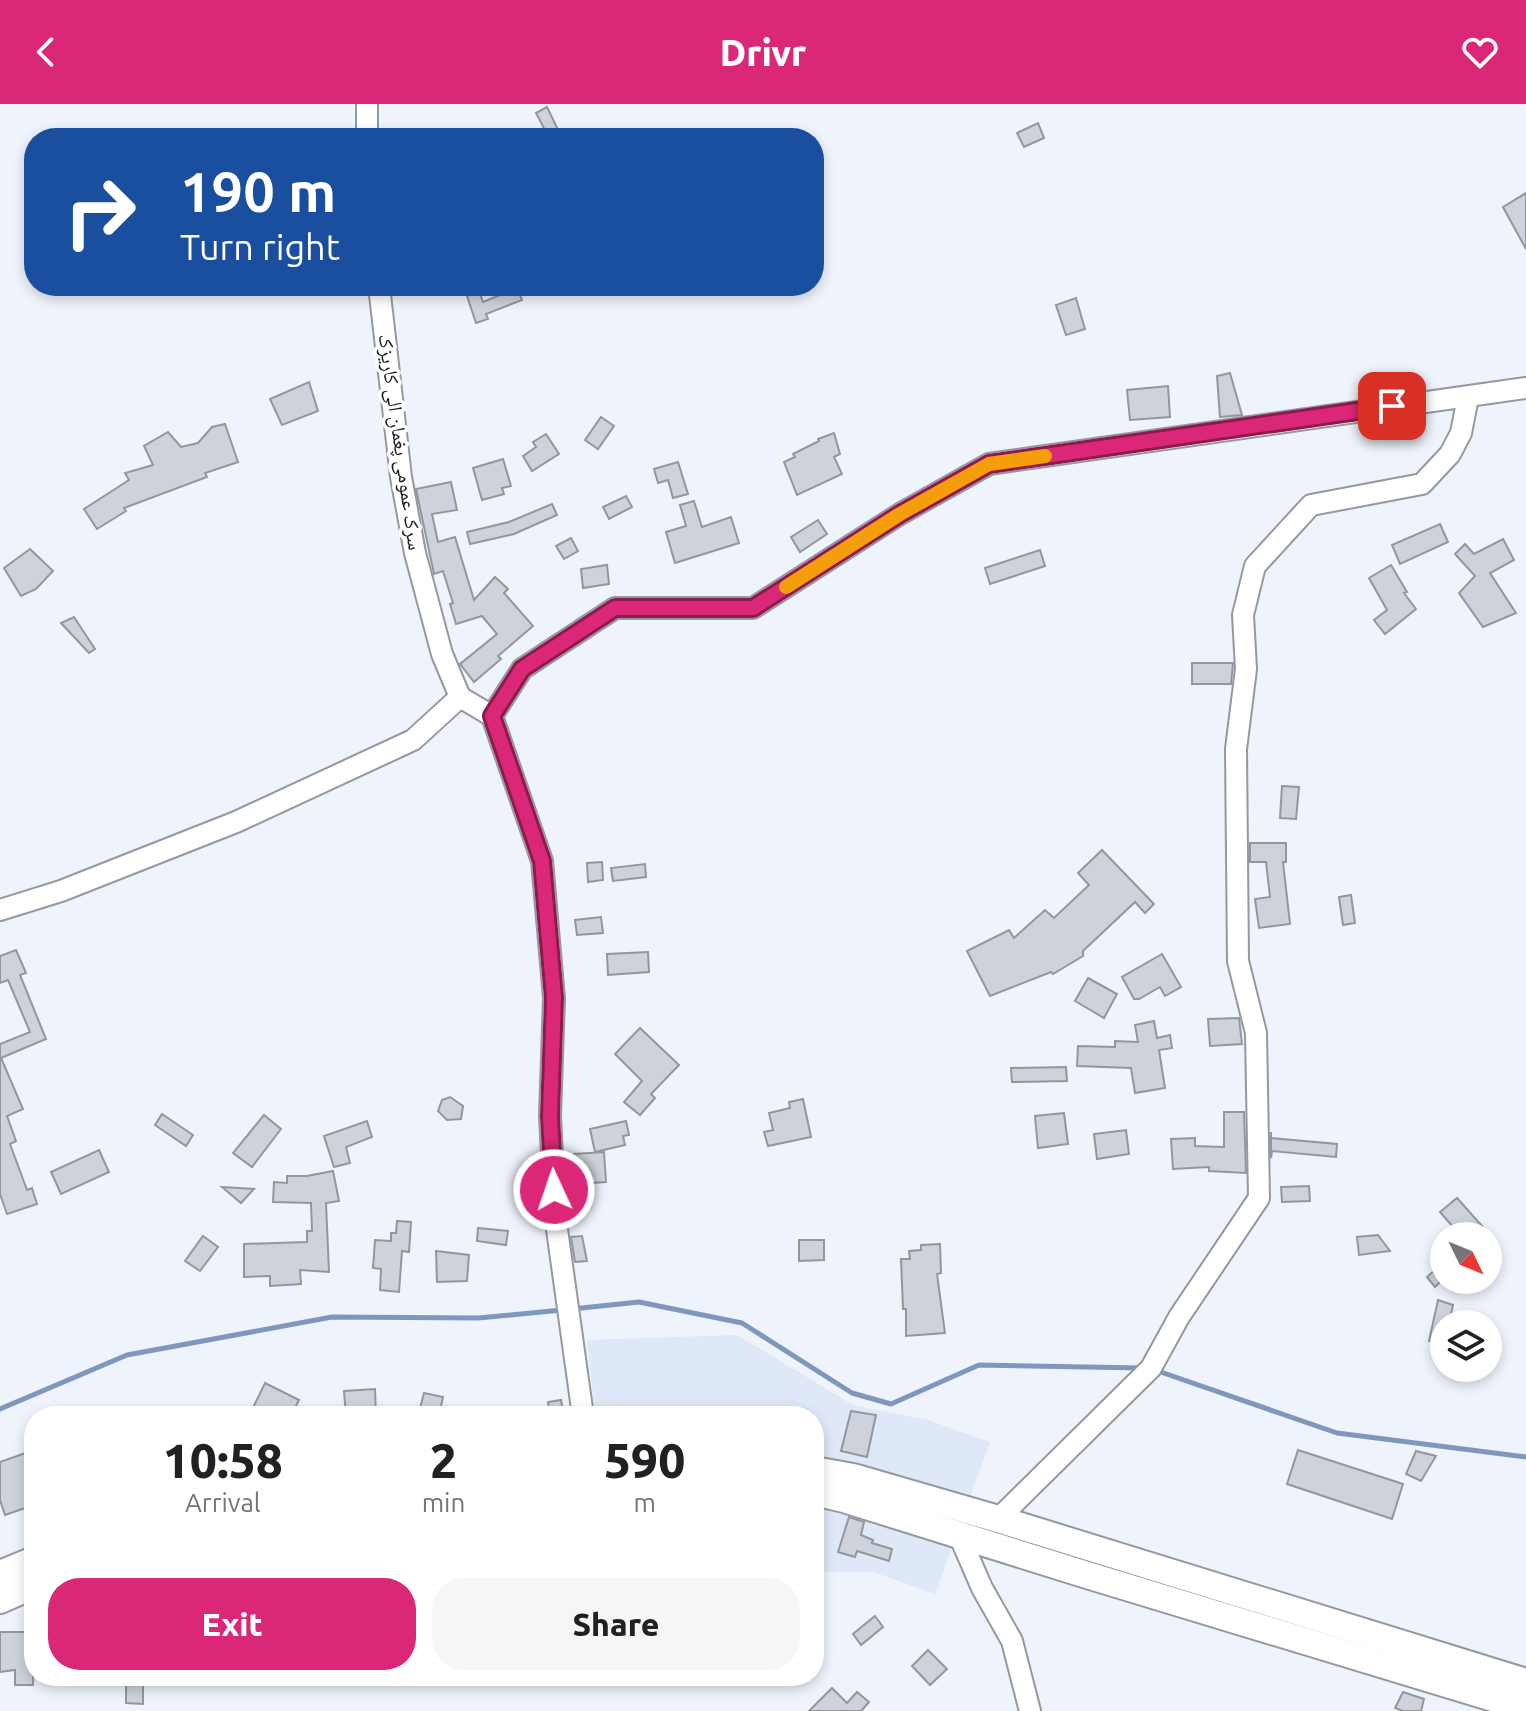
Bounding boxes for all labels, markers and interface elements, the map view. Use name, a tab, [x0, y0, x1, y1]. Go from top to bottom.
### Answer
icon: back	[24, 30, 68, 74]
icon: heart	[1458, 30, 1502, 74]
text: Drivr	[720, 32, 806, 73]
icon: right	[48, 160, 152, 264]
text: 190 m	[180, 160, 336, 223]
text: Turn right	[180, 226, 340, 267]
street label: سرک عمومی پغمان الی کاریزک	[373, 332, 428, 552]
pin	[1358, 372, 1426, 440]
icon: arrive	[1370, 384, 1414, 428]
position arrow	[512, 1148, 596, 1232]
north arrow	[1430, 1222, 1502, 1294]
map controls	[1430, 1222, 1502, 1382]
button: layers	[1430, 1310, 1502, 1382]
text: 10:58	[163, 1433, 283, 1487]
text: 2	[430, 1433, 457, 1487]
text: 590	[604, 1433, 685, 1487]
text: Arrival	[185, 1488, 261, 1517]
text: min	[422, 1488, 465, 1517]
text: m	[633, 1488, 656, 1517]
button: Exit	[48, 1578, 416, 1670]
button: Share	[432, 1578, 800, 1670]

